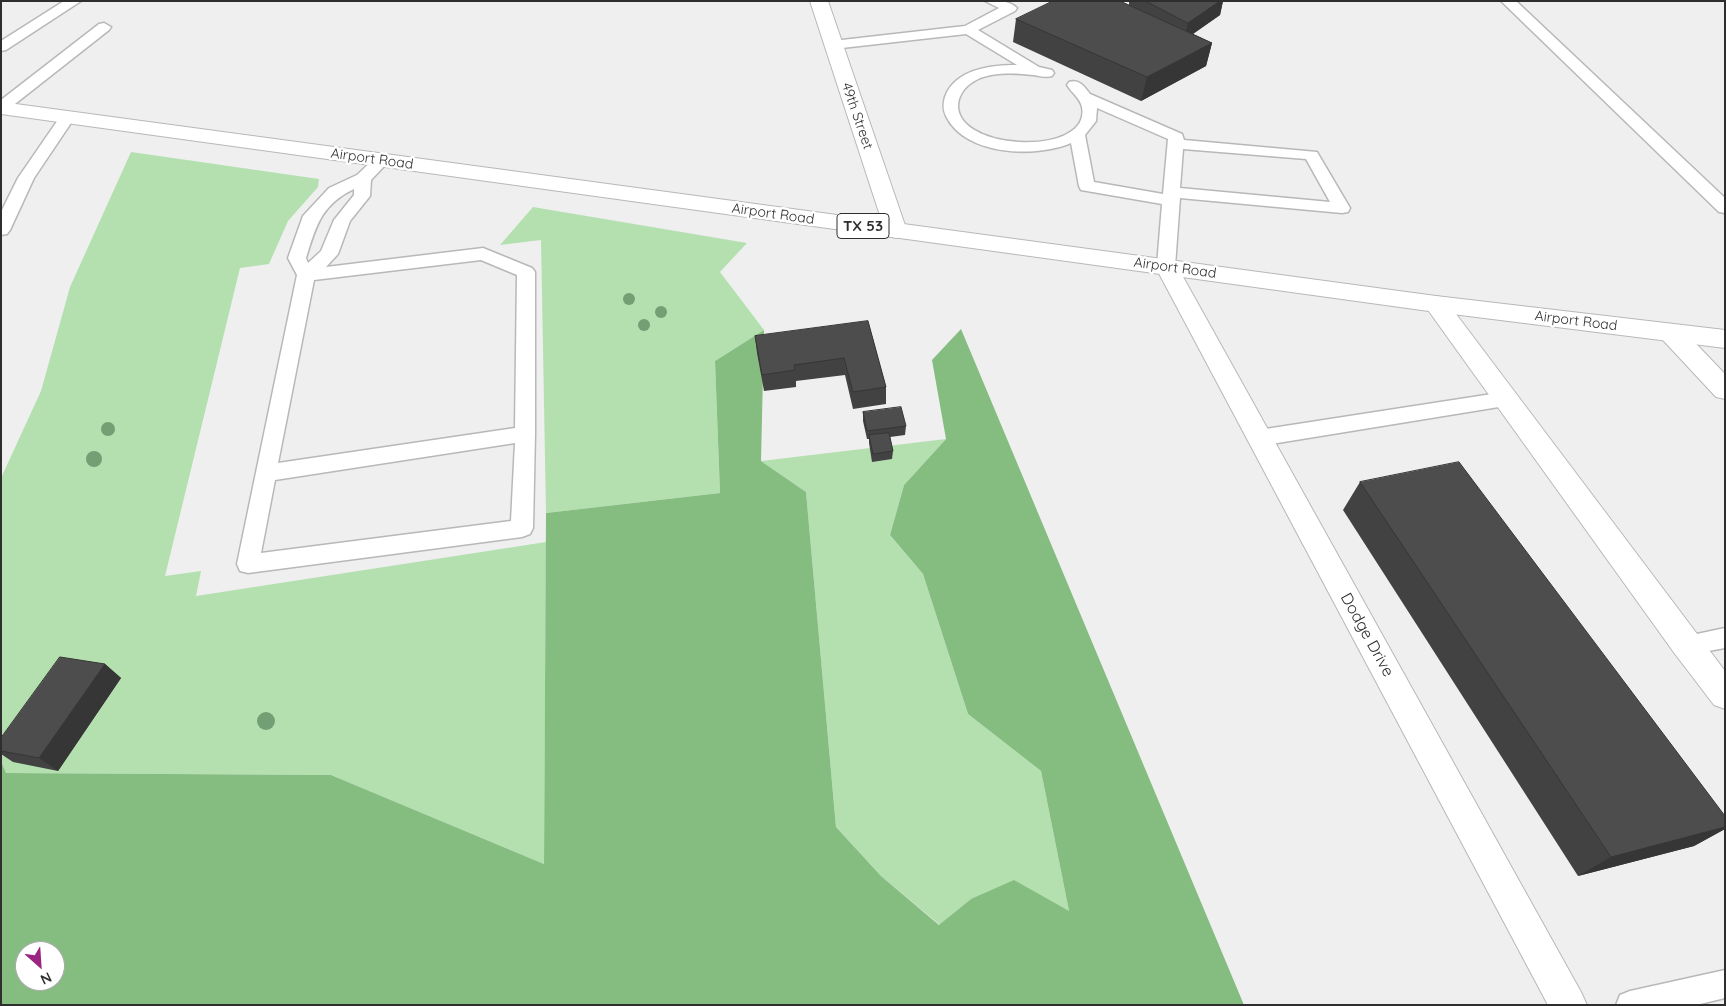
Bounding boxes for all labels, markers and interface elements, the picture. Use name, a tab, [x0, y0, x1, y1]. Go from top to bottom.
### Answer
street label: 49th Street	[838, 80, 876, 152]
street label: Airport Road	[330, 145, 414, 173]
street label: Airport Road	[731, 200, 815, 228]
road number: TX 53	[837, 214, 889, 238]
street label: Airport Road	[1133, 254, 1217, 282]
street label: Airport Road	[1534, 308, 1618, 334]
street label: Dodge Drive	[1336, 590, 1398, 680]
north arrow	[15, 941, 65, 991]
text: N	[38, 968, 55, 989]

